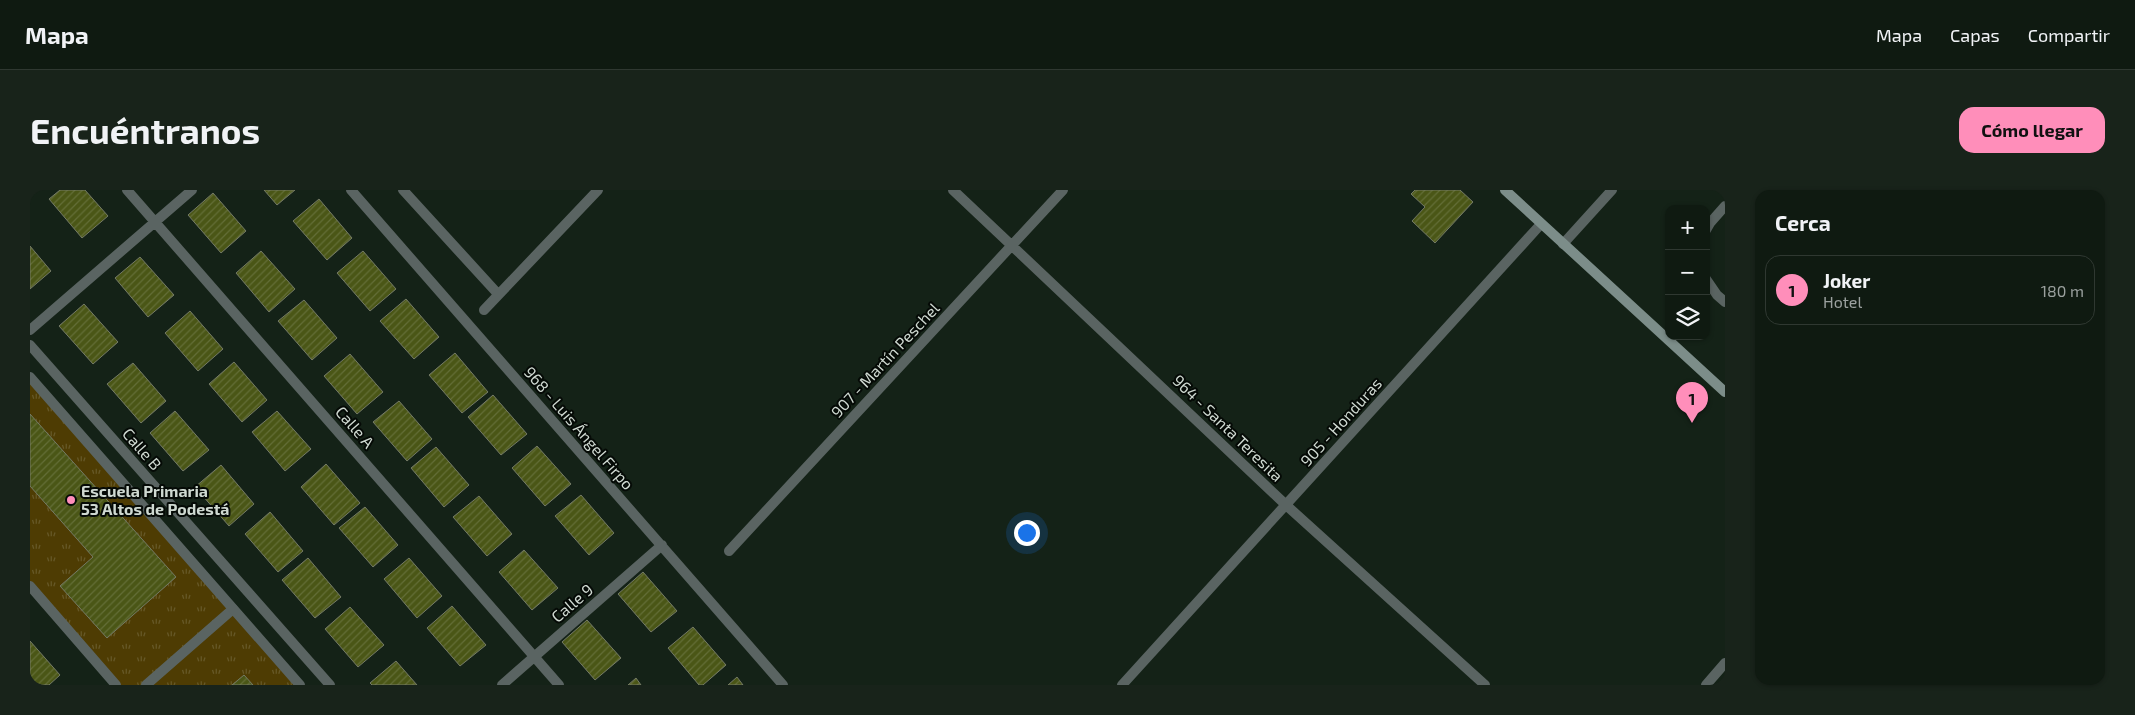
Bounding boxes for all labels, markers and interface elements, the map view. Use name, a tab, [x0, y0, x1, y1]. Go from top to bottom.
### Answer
text: Mapa	[25, 20, 89, 49]
text: Mapa	[1876, 24, 1922, 46]
text: Capas	[1950, 24, 2000, 46]
text: Compartir	[2028, 24, 2110, 46]
button: Cómo llegar	[1959, 107, 2105, 153]
text: Encuéntranos	[30, 109, 260, 151]
map controls	[1665, 205, 1710, 340]
button: +	[1665, 205, 1710, 250]
text: Cerca	[1775, 210, 1831, 235]
button: −	[1665, 250, 1710, 295]
text: Joker	[1823, 269, 1870, 292]
text: 1	[1789, 281, 1795, 300]
text: 180 m	[2041, 281, 2084, 300]
text: Hotel	[1823, 292, 1862, 311]
button: layers	[1665, 295, 1710, 340]
street label: 907 - Martín Peschel	[827, 298, 943, 421]
street label: 968 - Luis Ángel Firpo	[521, 362, 638, 493]
street label: 964 - Santa Teresita	[1169, 370, 1287, 485]
street label: 905 - Honduras	[1296, 374, 1385, 470]
pin: 1	[1676, 382, 1708, 423]
street label: Calle A	[332, 402, 379, 451]
street label: Calle B	[119, 424, 166, 474]
place label: Escuela Primaria 53 Altos de Podestá	[81, 481, 230, 518]
marker: Escuela Primaria 53 Altos de Podestá	[65, 494, 77, 506]
your location	[1014, 520, 1040, 546]
street label: Calle 9	[547, 579, 596, 626]

